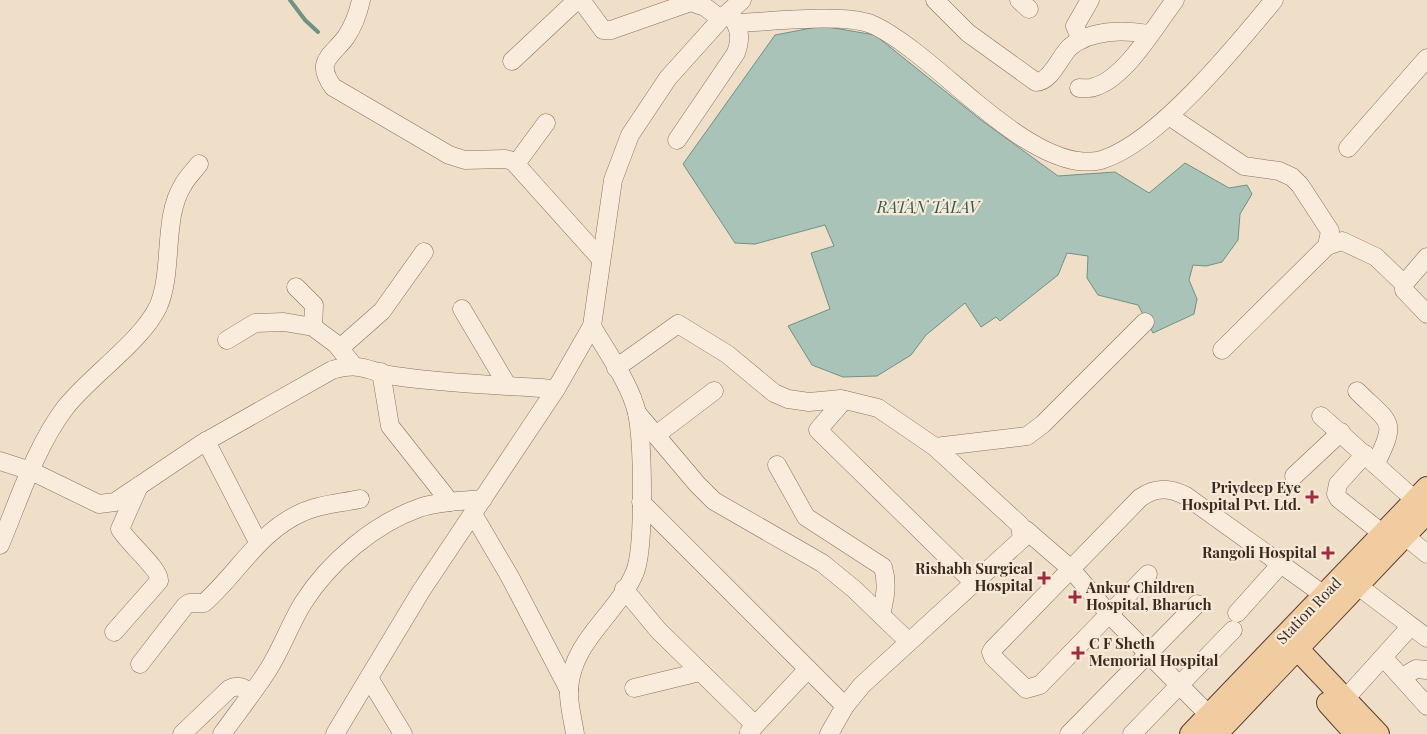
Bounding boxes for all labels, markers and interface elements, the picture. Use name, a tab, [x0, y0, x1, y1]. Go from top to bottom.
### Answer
water label: RATAN TALAV	[876, 196, 981, 217]
place label: Priydeep Eye Hospital Pvt. Ltd.	[1182, 477, 1301, 514]
marker: Priydeep Eye Hospital Pvt. Ltd.	[1305, 490, 1319, 504]
place label: Rangoli Hospital	[1202, 542, 1317, 562]
marker: Rangoli Hospital	[1321, 546, 1335, 560]
place label: Rishabh Surgical Hospital	[915, 558, 1033, 595]
marker: Rishabh Surgical Hospital	[1037, 571, 1051, 585]
street label: Station Road	[1271, 572, 1345, 648]
place label: Ankur Children Hospital, Bharuch	[1085, 577, 1212, 614]
marker: Ankur Children Hospital, Bharuch	[1068, 590, 1082, 604]
place label: C F Sheth Memorial Hospital	[1089, 633, 1219, 670]
marker: C F Sheth Memorial Hospital	[1071, 646, 1085, 660]

